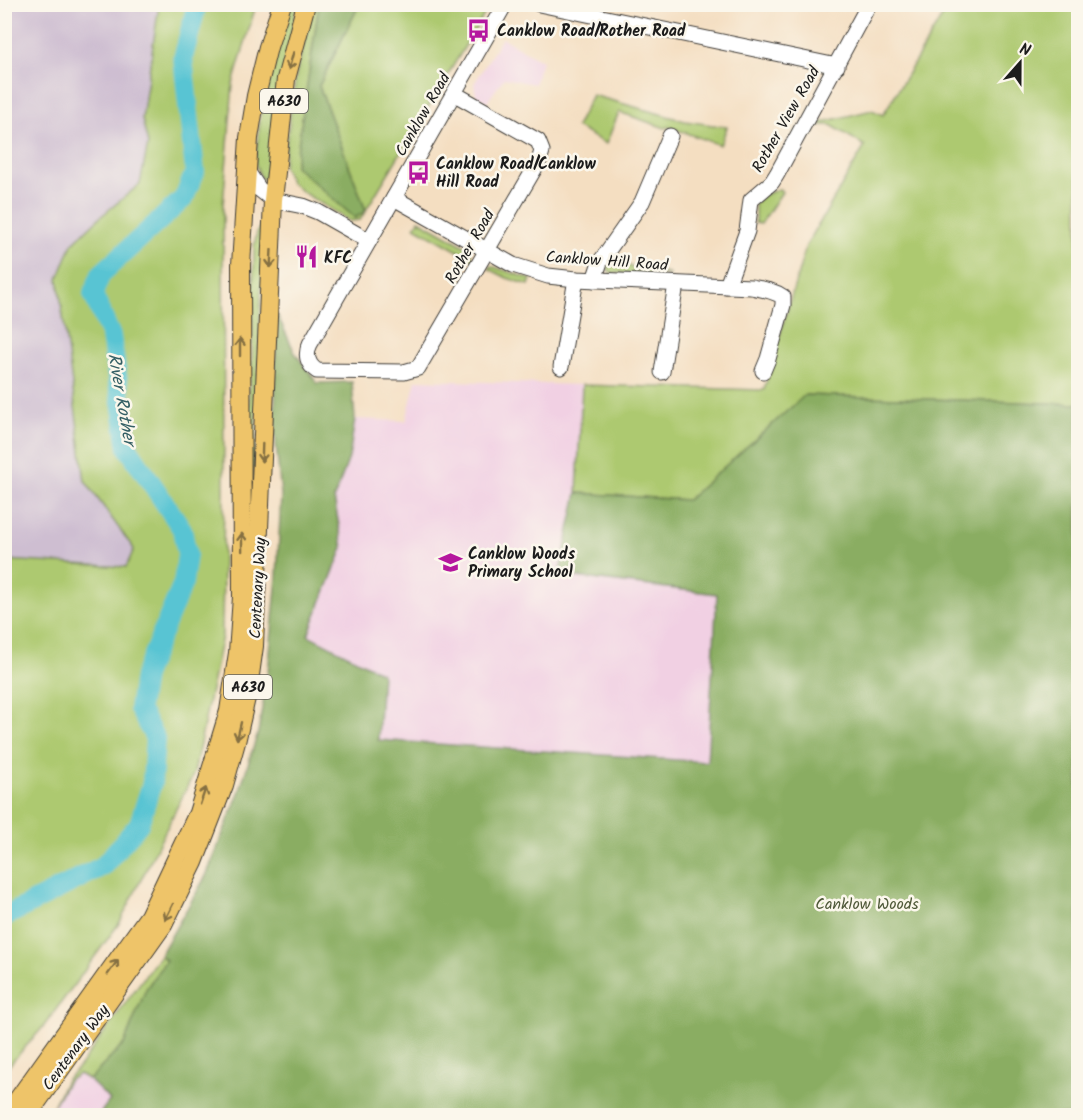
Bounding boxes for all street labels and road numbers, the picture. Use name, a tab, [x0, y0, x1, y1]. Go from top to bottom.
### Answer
street label: Rother View Road	[746, 61, 827, 178]
street label: Canklow Road	[389, 67, 458, 162]
road number: A630	[260, 89, 308, 113]
street label: Rother Road	[439, 204, 502, 289]
street label: Canklow Hill Road	[545, 245, 670, 278]
street label: Centenary Way	[243, 536, 274, 639]
road number: A630	[224, 675, 272, 699]
street label: Centenary Way	[36, 999, 116, 1096]

